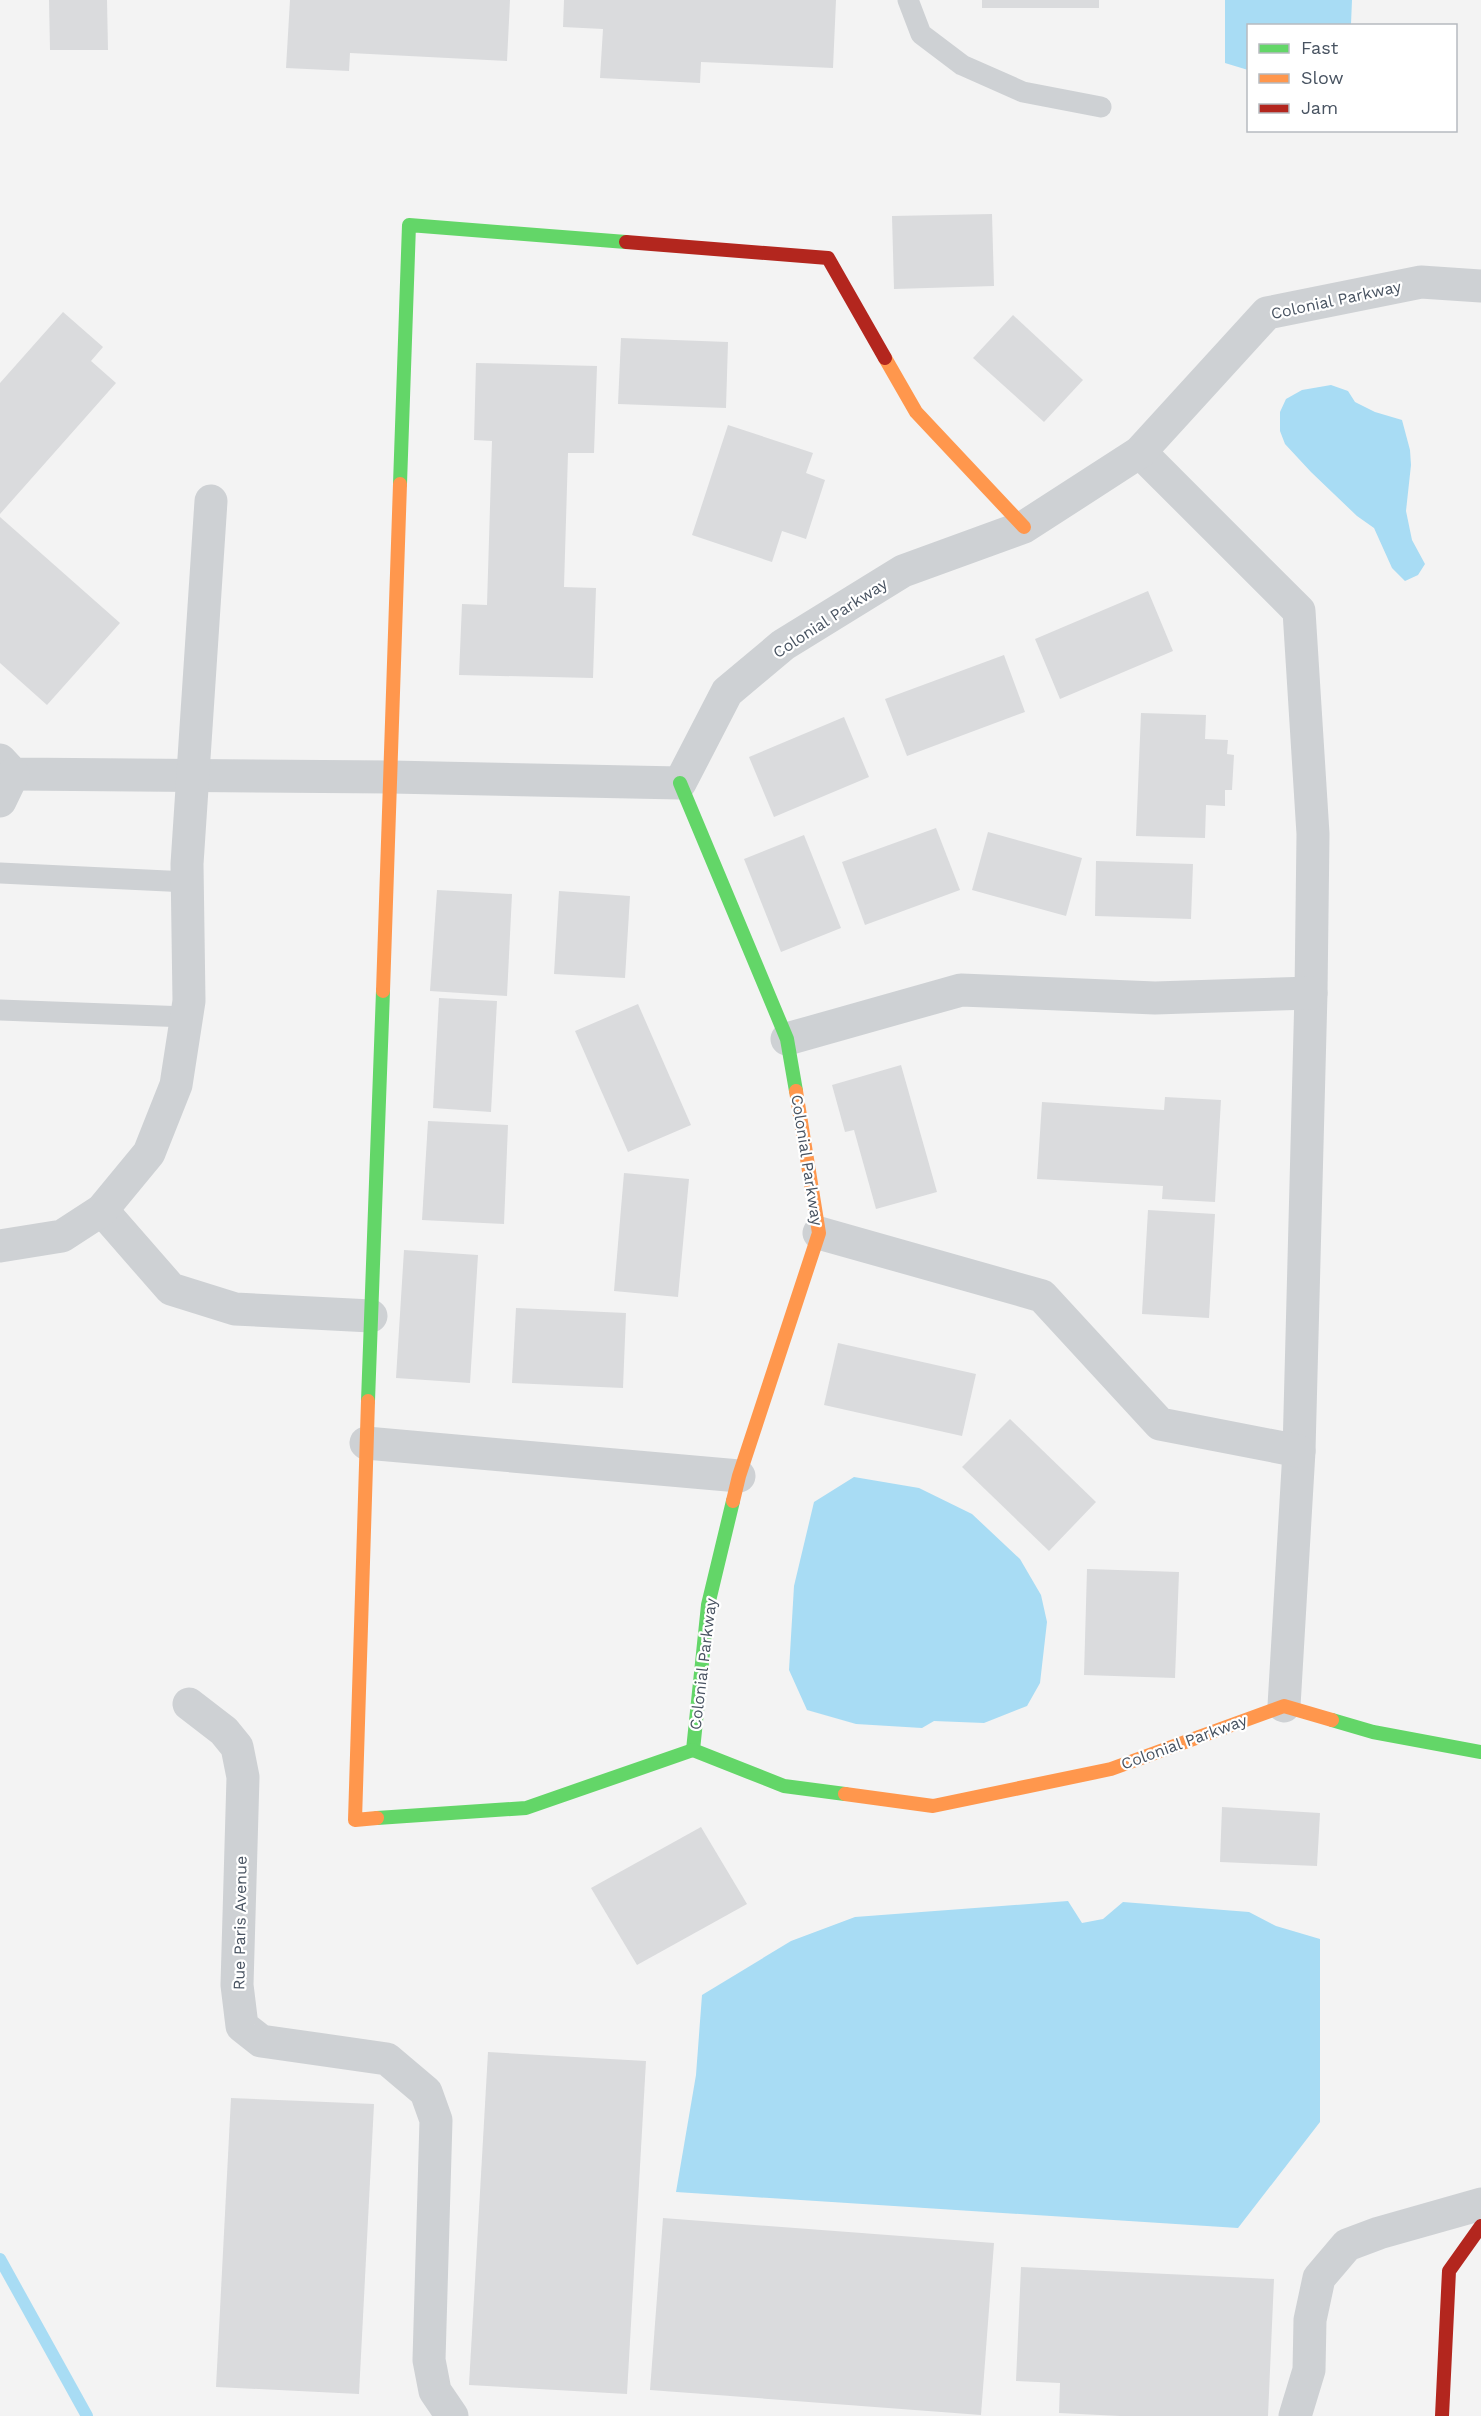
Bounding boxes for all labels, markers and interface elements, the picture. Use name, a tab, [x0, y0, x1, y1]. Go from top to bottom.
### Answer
legend	[1247, 24, 1457, 132]
text: Fast	[1301, 37, 1339, 58]
text: Slow	[1301, 67, 1344, 88]
text: Jam	[1301, 97, 1338, 118]
street label: Colonial Parkway	[1269, 277, 1404, 323]
street label: Colonial Parkway	[769, 574, 891, 662]
street label: Colonial Parkway	[787, 1093, 827, 1228]
street label: Colonial Parkway	[685, 1596, 721, 1731]
street label: Colonial Parkway	[1118, 1710, 1250, 1774]
street label: Rue Paris Avenue	[229, 1856, 251, 1990]

